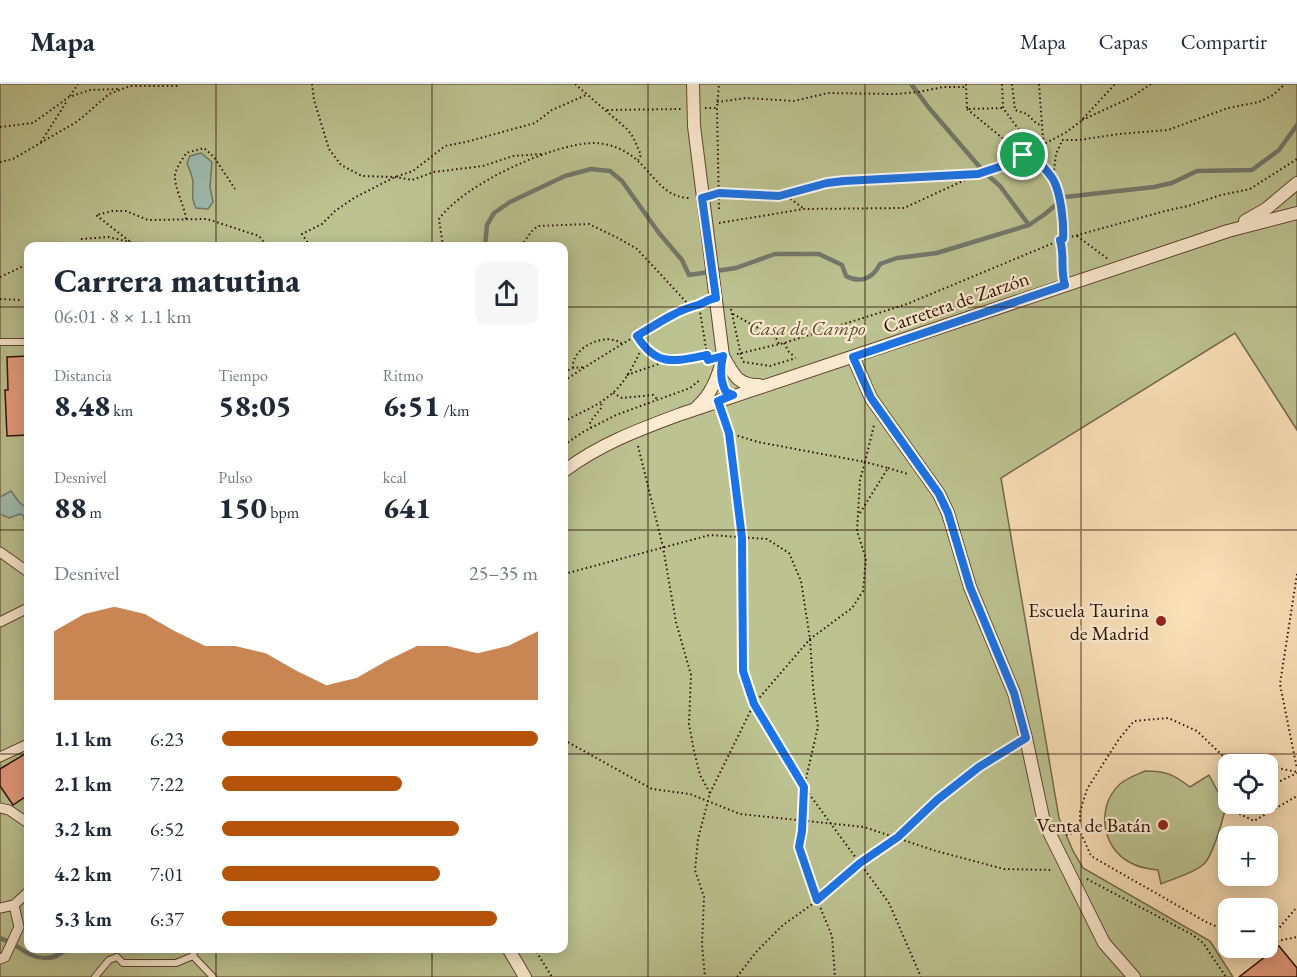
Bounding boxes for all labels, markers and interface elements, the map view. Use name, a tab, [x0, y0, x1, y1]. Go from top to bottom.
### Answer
text: Mapa	[30, 23, 95, 59]
text: Mapa	[1020, 28, 1066, 55]
text: Capas	[1099, 28, 1148, 55]
text: Compartir	[1181, 28, 1267, 55]
pin	[997, 129, 1048, 180]
icon: arrive	[1006, 138, 1039, 171]
text: Carrera matutina	[54, 259, 300, 302]
button: share	[475, 262, 538, 325]
street label: Carretera de Zarzón	[880, 265, 1033, 339]
text: 06:01 · 8 × 1.1 km	[54, 303, 192, 329]
park label: Casa de Campo	[748, 315, 866, 341]
text: Distancia	[54, 365, 112, 386]
text: Tiempo	[218, 365, 268, 386]
text: Ritmo	[383, 365, 423, 386]
text: 8.48	[54, 386, 110, 425]
text: 58:05	[218, 386, 292, 425]
text: 6:51	[383, 386, 440, 425]
text: km	[110, 400, 133, 421]
text: /km	[440, 400, 469, 421]
text: Desnivel	[54, 467, 107, 488]
text: Pulso	[218, 467, 253, 488]
text: kcal	[383, 467, 407, 488]
text: 88	[54, 488, 86, 527]
text: 150	[218, 488, 267, 527]
text: 641	[383, 488, 431, 527]
text: m	[86, 502, 102, 523]
text: bpm	[267, 502, 299, 523]
text: Desnivel	[54, 560, 120, 586]
text: 25–35 m	[469, 560, 538, 586]
place label: Escuela Taurina de Madrid	[1028, 597, 1150, 646]
marker: Escuela Taurina de Madrid	[1154, 614, 1168, 628]
text: 1.1 km	[54, 726, 112, 752]
text: 6:23	[150, 726, 184, 752]
map controls	[1218, 754, 1278, 958]
button: locate	[1218, 754, 1278, 814]
text: 2.1 km	[54, 771, 112, 797]
text: 7:22	[150, 771, 184, 797]
place label: Venta de Batán	[1036, 812, 1151, 838]
text: 3.2 km	[54, 816, 112, 842]
text: 6:52	[150, 816, 184, 842]
marker: Venta de Batán	[1156, 818, 1170, 832]
button: +	[1218, 826, 1278, 886]
text: 4.2 km	[54, 861, 112, 887]
text: 7:01	[150, 861, 184, 887]
button: −	[1218, 898, 1278, 958]
text: 5.3 km	[54, 906, 112, 932]
text: 6:37	[150, 906, 184, 932]

